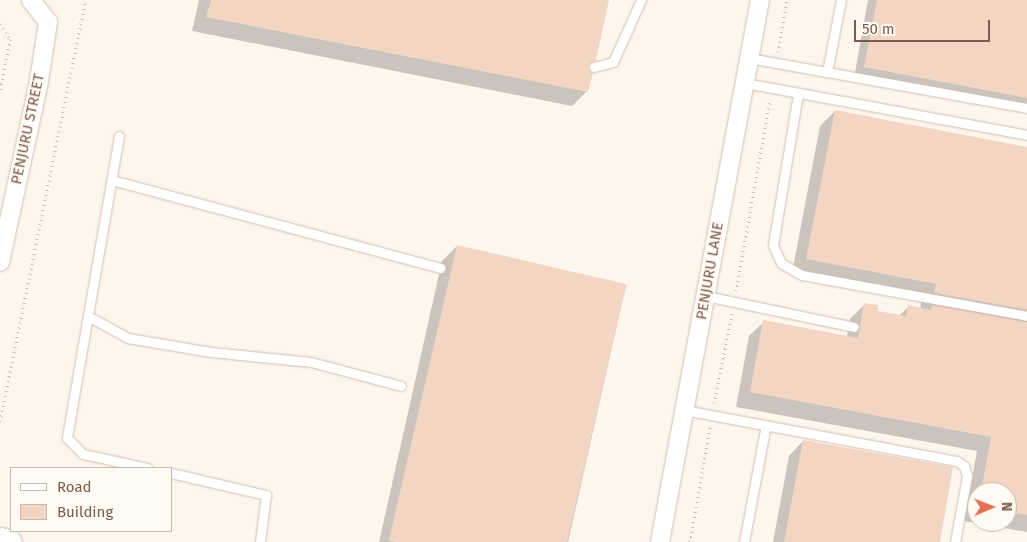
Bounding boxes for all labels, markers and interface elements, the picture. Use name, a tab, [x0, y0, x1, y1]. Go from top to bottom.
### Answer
scale bar	[857, 10, 993, 42]
text: 50 m	[862, 20, 895, 38]
street label: PENJURU STREET	[7, 72, 49, 186]
street label: PENJURU LANE	[693, 221, 727, 321]
legend	[10, 467, 172, 532]
text: Road	[57, 478, 92, 496]
north arrow	[967, 482, 1017, 532]
text: N	[998, 502, 1015, 512]
text: Building	[57, 503, 113, 521]

